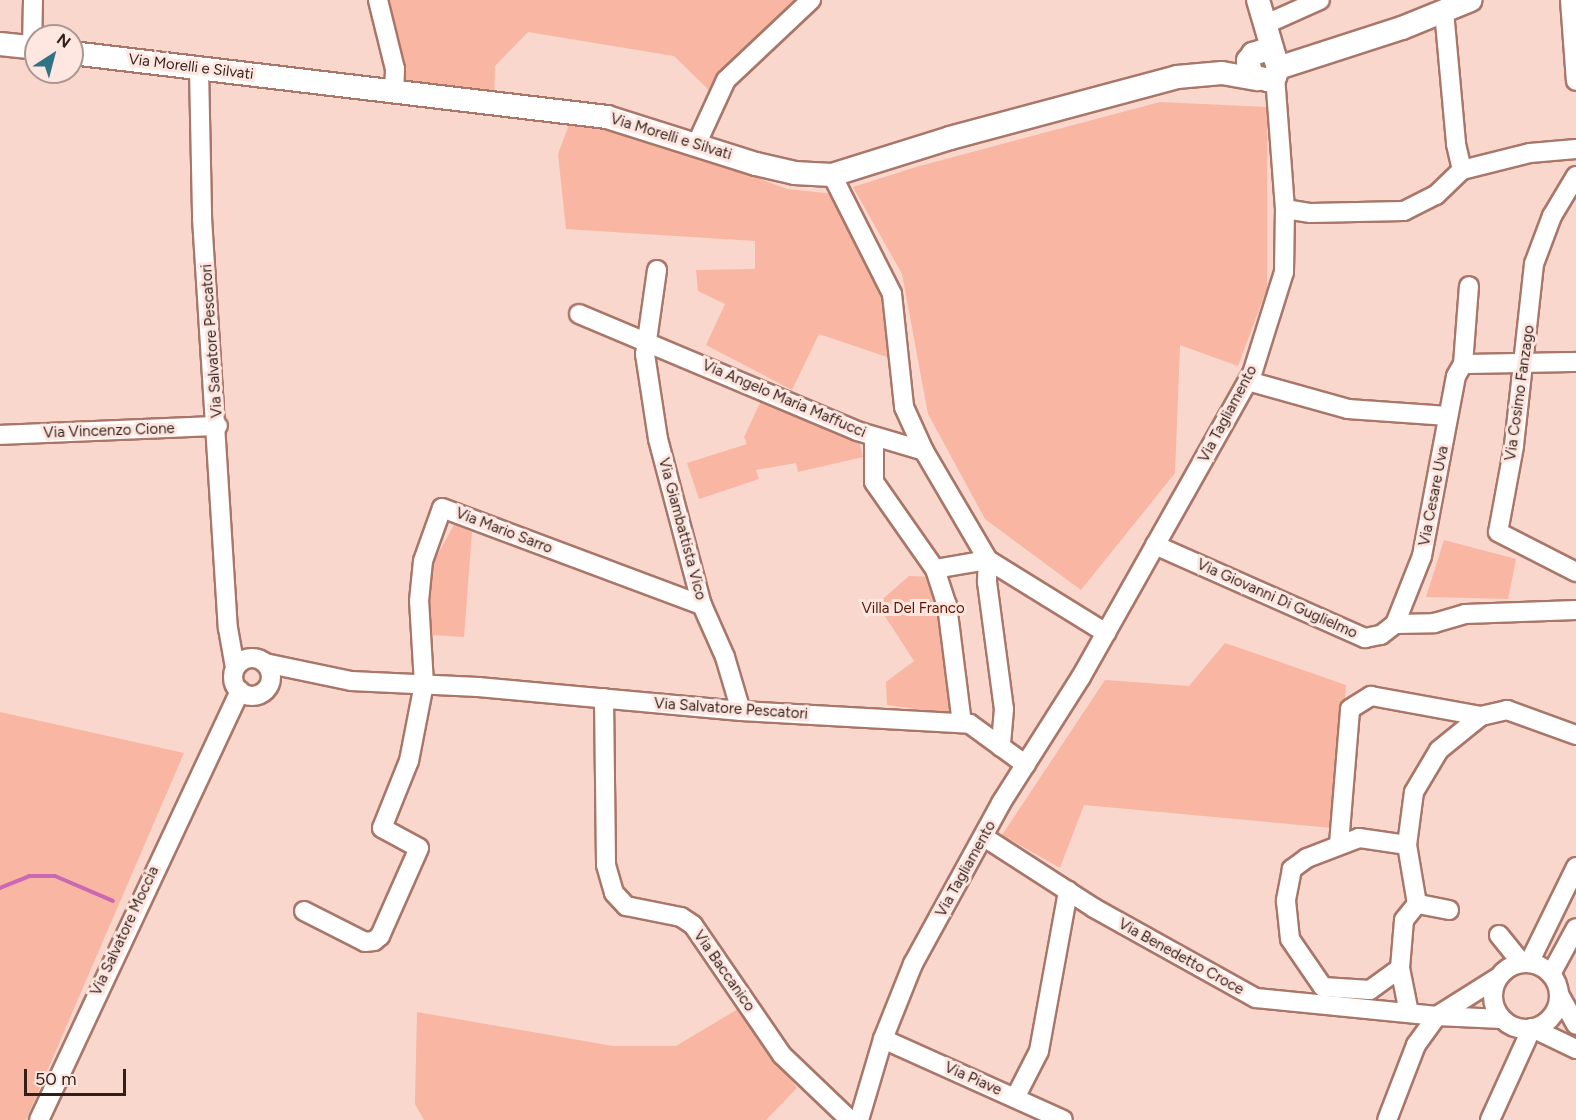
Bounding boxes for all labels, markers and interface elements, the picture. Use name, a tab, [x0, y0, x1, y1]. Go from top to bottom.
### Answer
north arrow	[24, 24, 84, 84]
text: N	[53, 29, 74, 52]
street label: Via Morelli e Silvati	[127, 50, 255, 84]
street label: Via Morelli e Silvati	[608, 110, 734, 164]
street label: Via Salvatore Pescatori	[198, 263, 226, 419]
street label: Via Cosimo Fanzago	[1502, 324, 1538, 462]
street label: Via Angelo Maria Maffucci	[699, 356, 869, 442]
street label: Via Tagliamento	[1195, 362, 1261, 466]
street label: Via Vincenzo Cione	[43, 420, 175, 442]
street label: Via Cesare Uva	[1415, 444, 1453, 548]
street label: Via Giambattista Vico	[654, 456, 710, 602]
street label: Via Mario Sarro	[453, 504, 555, 558]
street label: Via Giovanni Di Guglielmo	[1194, 555, 1360, 643]
park label: Villa Del Franco	[861, 600, 965, 618]
street label: Via Salvatore Pescatori	[653, 695, 809, 723]
street label: Via Tagliamento	[932, 818, 1000, 920]
street label: Via Salvatore Moccia	[87, 863, 163, 999]
street label: Via Benedetto Croce	[1115, 915, 1247, 999]
street label: Via Baccanico	[690, 927, 758, 1015]
scale bar	[27, 1057, 129, 1095]
street label: Via Piave	[942, 1058, 1004, 1100]
text: 50 m	[35, 1068, 77, 1090]

